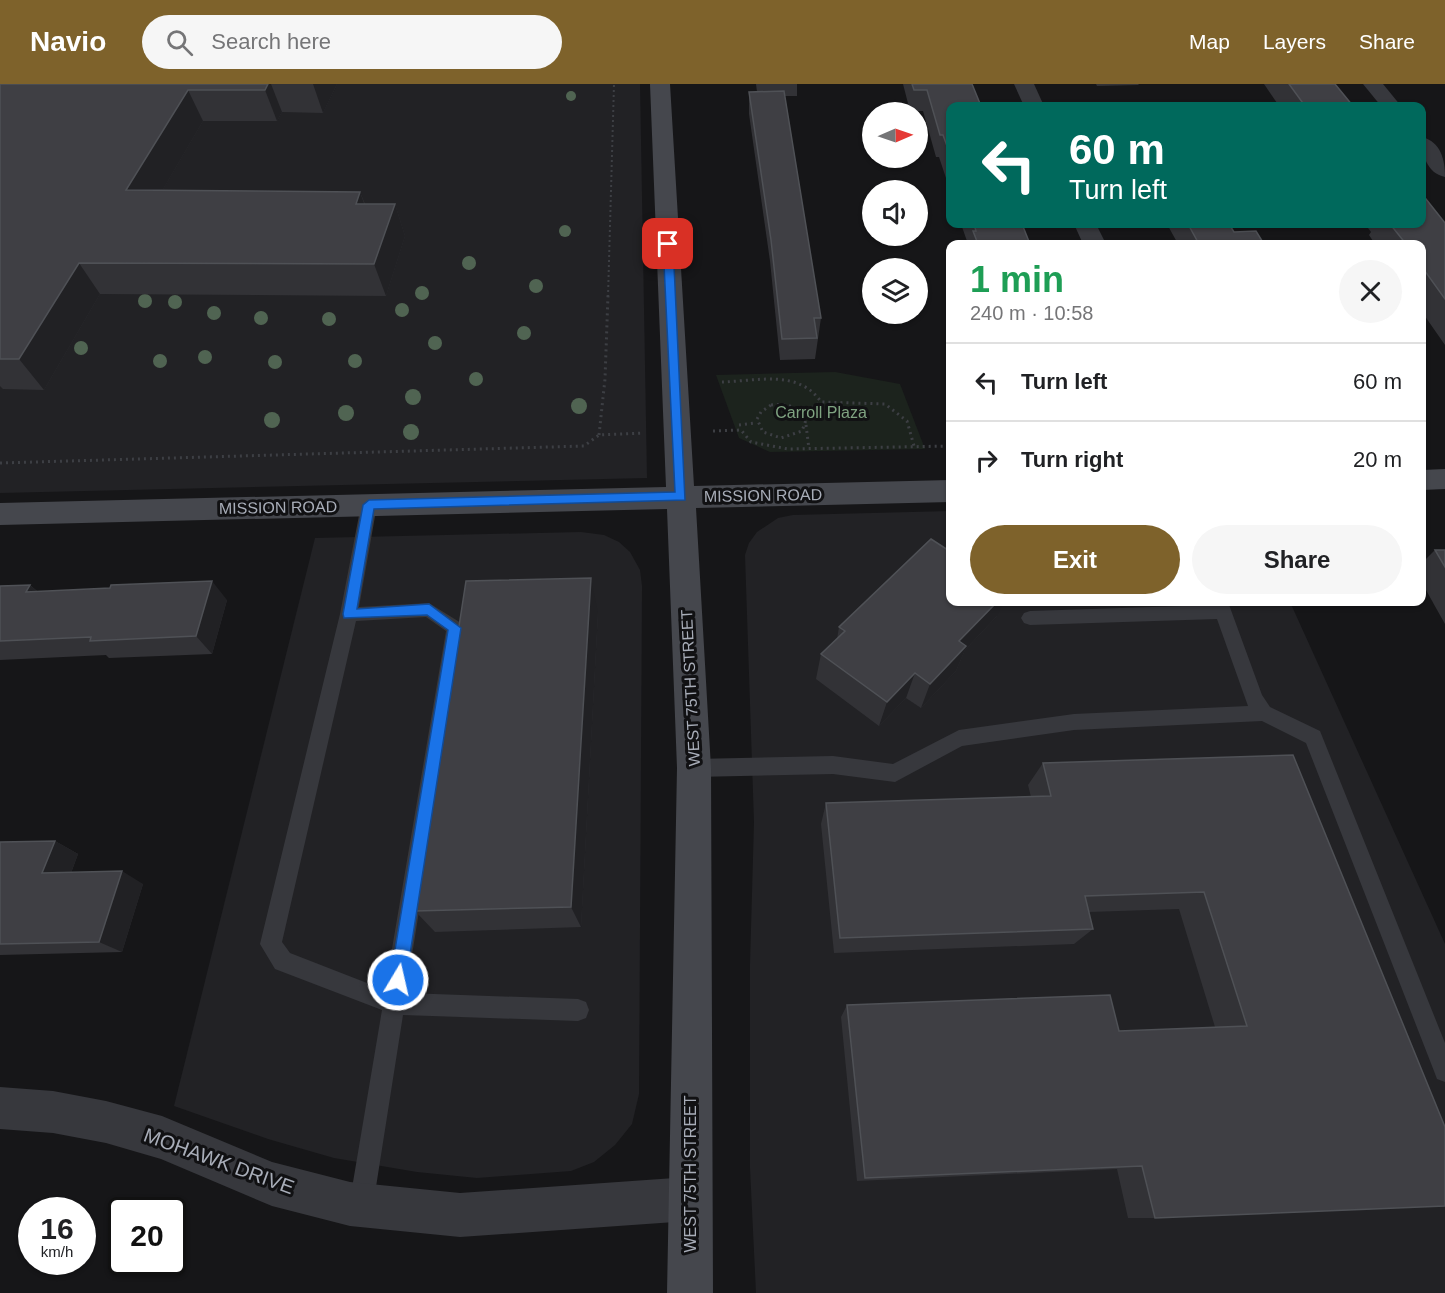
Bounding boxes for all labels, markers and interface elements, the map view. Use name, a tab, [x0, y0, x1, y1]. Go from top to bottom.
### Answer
search box	[142, 15, 562, 69]
text: Navio	[30, 26, 106, 57]
icon: search	[163, 26, 196, 59]
text: Search here	[211, 29, 331, 54]
text: Map	[1189, 30, 1230, 53]
text: Layers	[1263, 30, 1326, 53]
text: Share	[1359, 30, 1415, 53]
north arrow	[862, 102, 928, 168]
map controls	[862, 102, 928, 324]
icon: left	[970, 126, 1048, 204]
text: 60 m	[1069, 126, 1165, 173]
text: Turn left	[1069, 175, 1167, 205]
button: sound	[862, 180, 928, 246]
pin	[642, 218, 693, 269]
icon: arrive	[651, 227, 684, 260]
button: layers	[862, 258, 928, 324]
text: 1 min	[970, 259, 1064, 300]
button: close	[1339, 260, 1402, 323]
text: 240 m · 10:58	[970, 302, 1093, 324]
icon: left	[970, 366, 1003, 399]
text: Turn left	[1021, 369, 1107, 394]
text: 60 m	[1353, 369, 1402, 394]
park label: Carroll Plaza	[775, 404, 867, 421]
icon: right	[970, 444, 1003, 477]
text: Turn right	[1021, 447, 1123, 472]
text: 20 m	[1353, 447, 1402, 472]
street label: MISSION ROAD	[704, 486, 822, 505]
street label: MISSION ROAD	[219, 498, 337, 517]
button: Exit	[970, 525, 1180, 594]
button: Share	[1192, 525, 1402, 594]
street label: WEST 75TH STREET	[678, 609, 703, 767]
position arrow	[366, 948, 430, 1012]
street label: WEST 75TH STREET	[682, 1095, 699, 1253]
street label: MOHAWK DRIVE	[141, 1124, 297, 1198]
speed limit sign: 20	[108, 1197, 186, 1275]
text: 16	[40, 1212, 74, 1245]
text: km/h	[41, 1243, 73, 1260]

